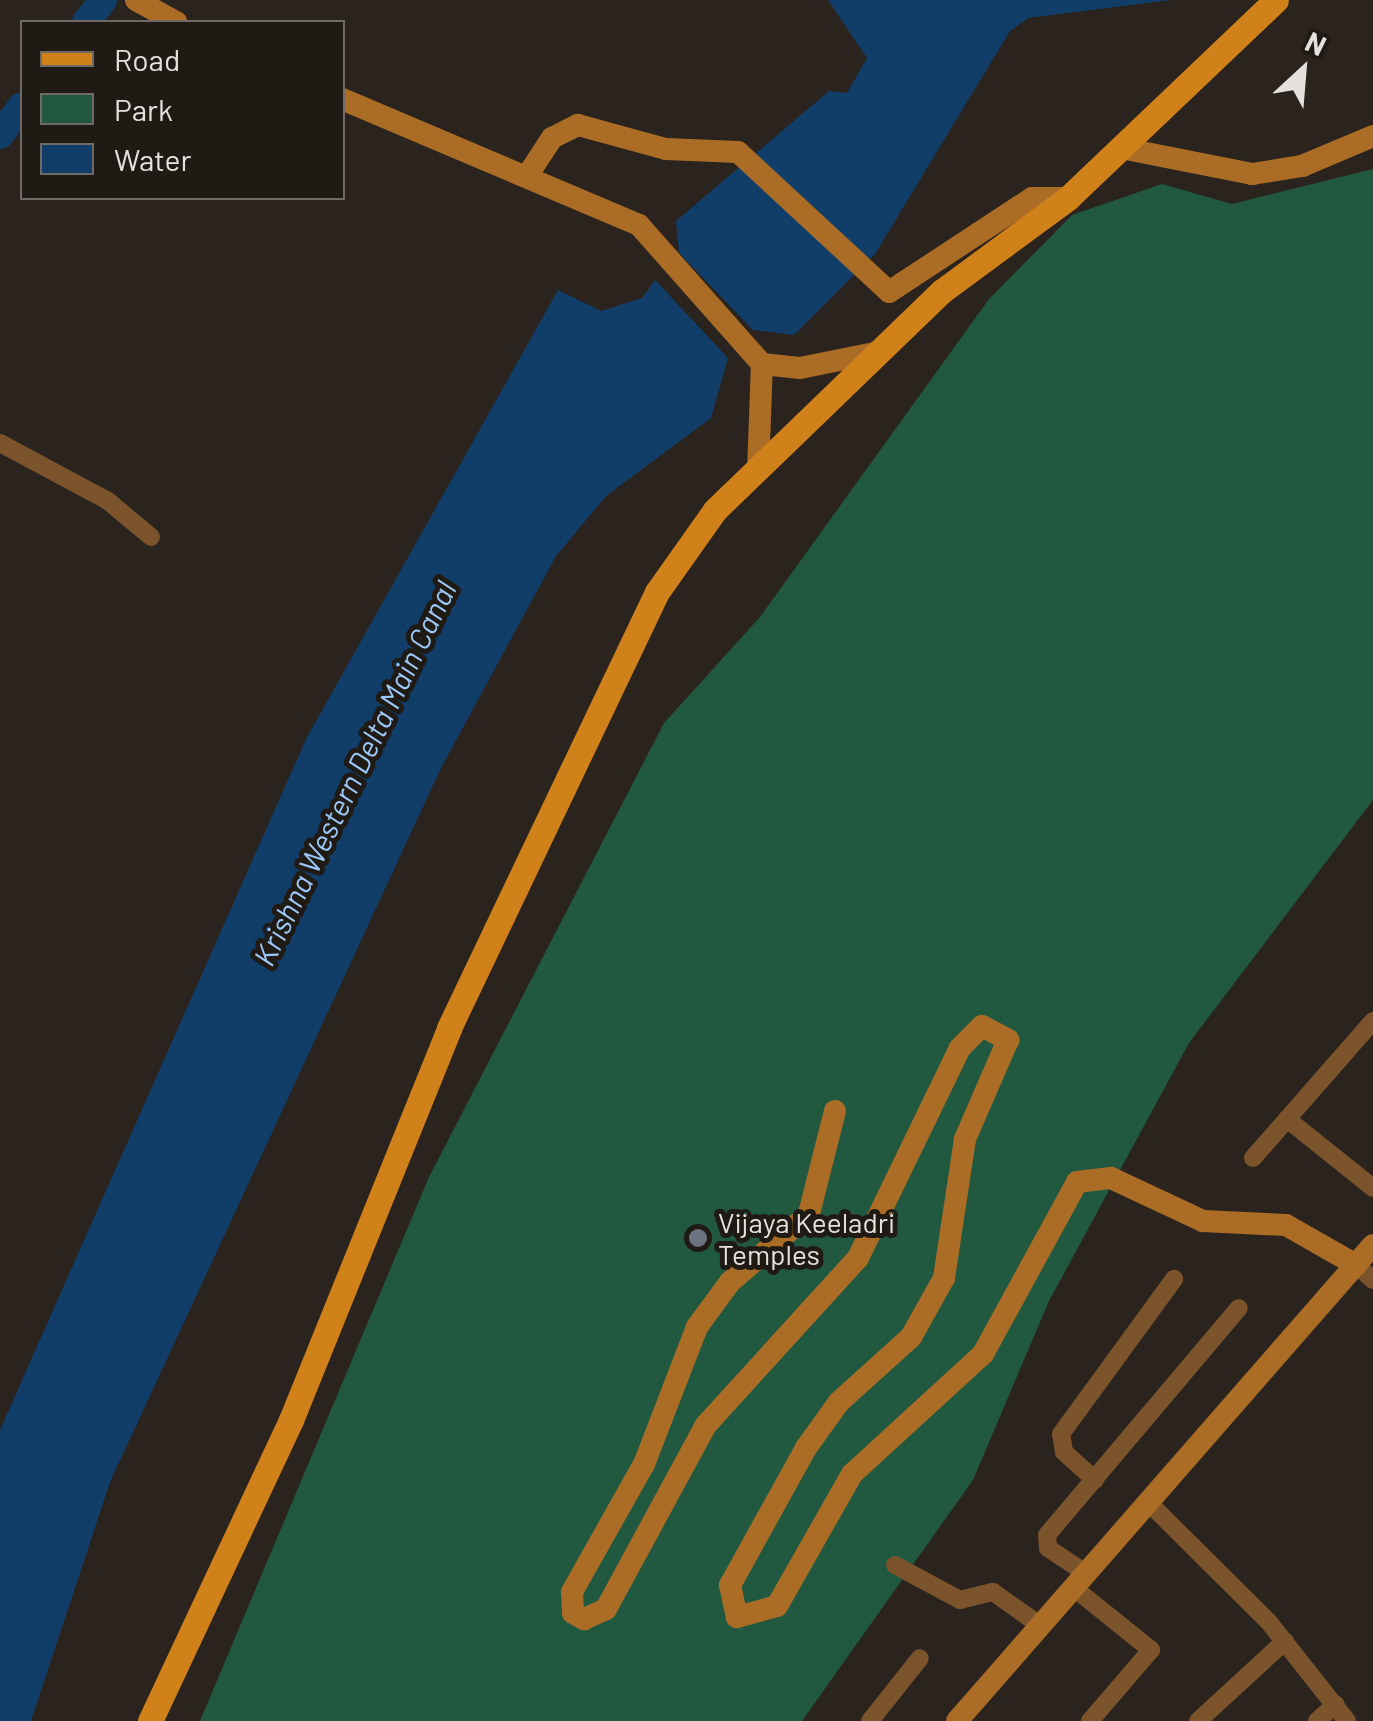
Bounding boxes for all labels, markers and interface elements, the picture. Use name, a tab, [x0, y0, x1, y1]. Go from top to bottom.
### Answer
legend	[20, 20, 345, 200]
north arrow	[1253, 20, 1353, 120]
text: N	[1300, 24, 1332, 62]
text: Road	[114, 41, 180, 77]
text: Park	[114, 91, 173, 127]
text: Water	[114, 141, 192, 177]
water label: Krishna Western Delta Main Canal	[245, 575, 463, 971]
place label: Vijaya Keeladri Temples	[718, 1205, 895, 1271]
marker: Vijaya Keeladri Temples	[687, 1227, 709, 1249]

